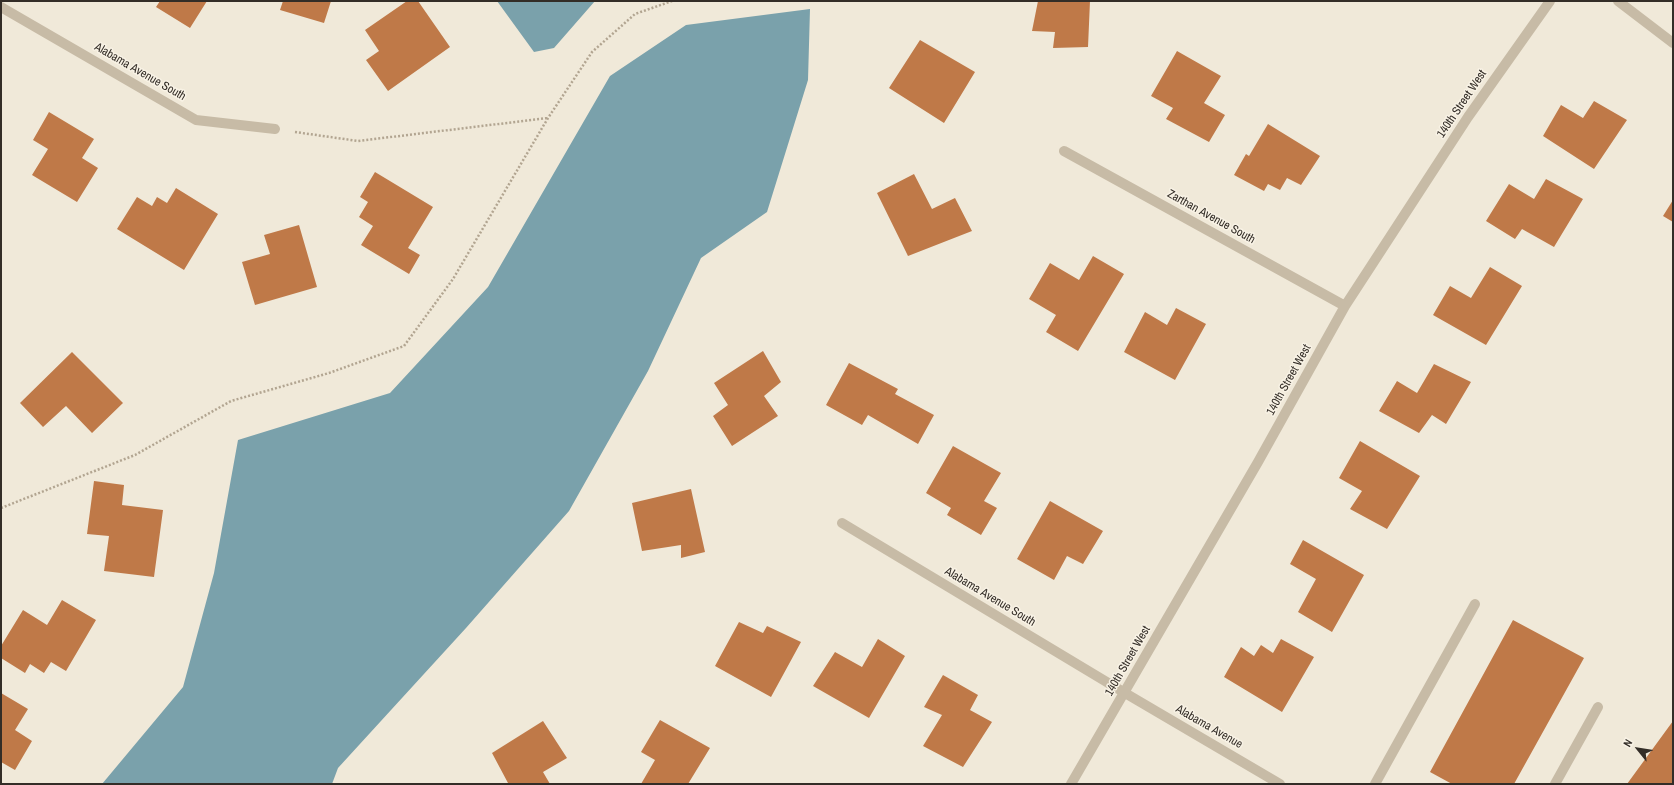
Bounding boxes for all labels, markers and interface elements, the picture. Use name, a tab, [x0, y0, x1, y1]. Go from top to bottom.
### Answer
street label: Alabama Avenue South	[92, 40, 188, 104]
street label: 140th Street West	[1434, 67, 1490, 141]
street label: Zarthan Avenue South	[1165, 187, 1257, 247]
street label: 140th Street West	[1264, 342, 1314, 418]
street label: Alabama Avenue South	[942, 564, 1038, 630]
street label: 140th Street West	[1102, 623, 1154, 699]
street label: Alabama Avenue	[1173, 702, 1245, 752]
north arrow	[1618, 729, 1658, 769]
text: N	[1620, 737, 1635, 749]

